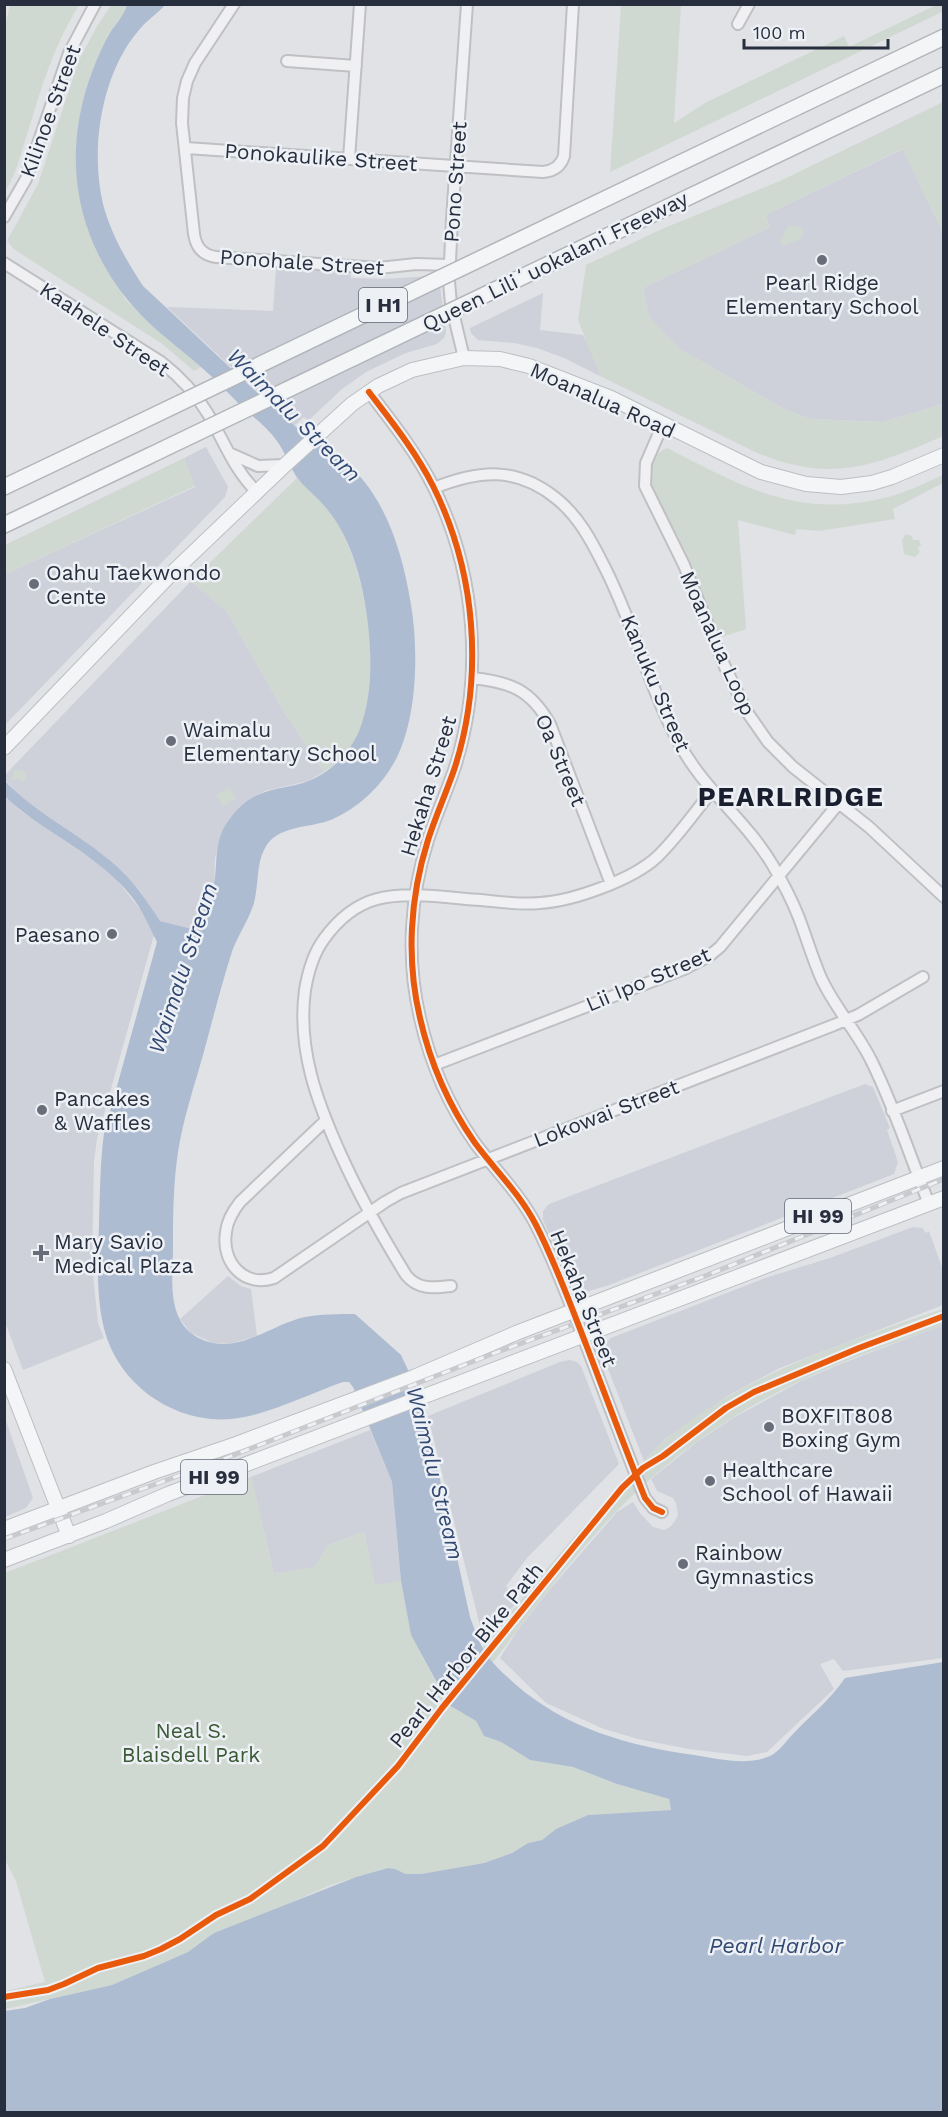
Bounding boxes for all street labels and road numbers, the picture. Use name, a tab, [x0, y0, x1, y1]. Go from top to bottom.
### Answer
street label: Kilinoe Street	[14, 41, 86, 181]
street label: Pono Street	[438, 120, 472, 243]
street label: Ponokaulike Street	[224, 138, 419, 176]
street label: Queen Liliʻuokalani Freeway	[418, 186, 692, 336]
street label: Ponohale Street	[219, 244, 385, 280]
street label: Kaahele Street	[35, 276, 175, 382]
road number: I H1	[359, 288, 407, 322]
street label: Moanalua Road	[526, 357, 680, 443]
street label: Moanalua Loop	[675, 567, 761, 719]
street label: Kanuku Street	[616, 611, 696, 756]
street label: Oa Street	[530, 710, 592, 810]
street label: Hekaha Street	[395, 712, 461, 859]
street label: Lii Ipo Street	[582, 941, 714, 1017]
street label: Lokowai Street	[530, 1074, 682, 1152]
road number: HI 99	[785, 1199, 851, 1233]
street label: Hekaha Street	[545, 1226, 623, 1370]
road number: HI 99	[181, 1460, 247, 1494]
street label: Pearl Harbor Bike Path	[384, 1557, 548, 1753]

